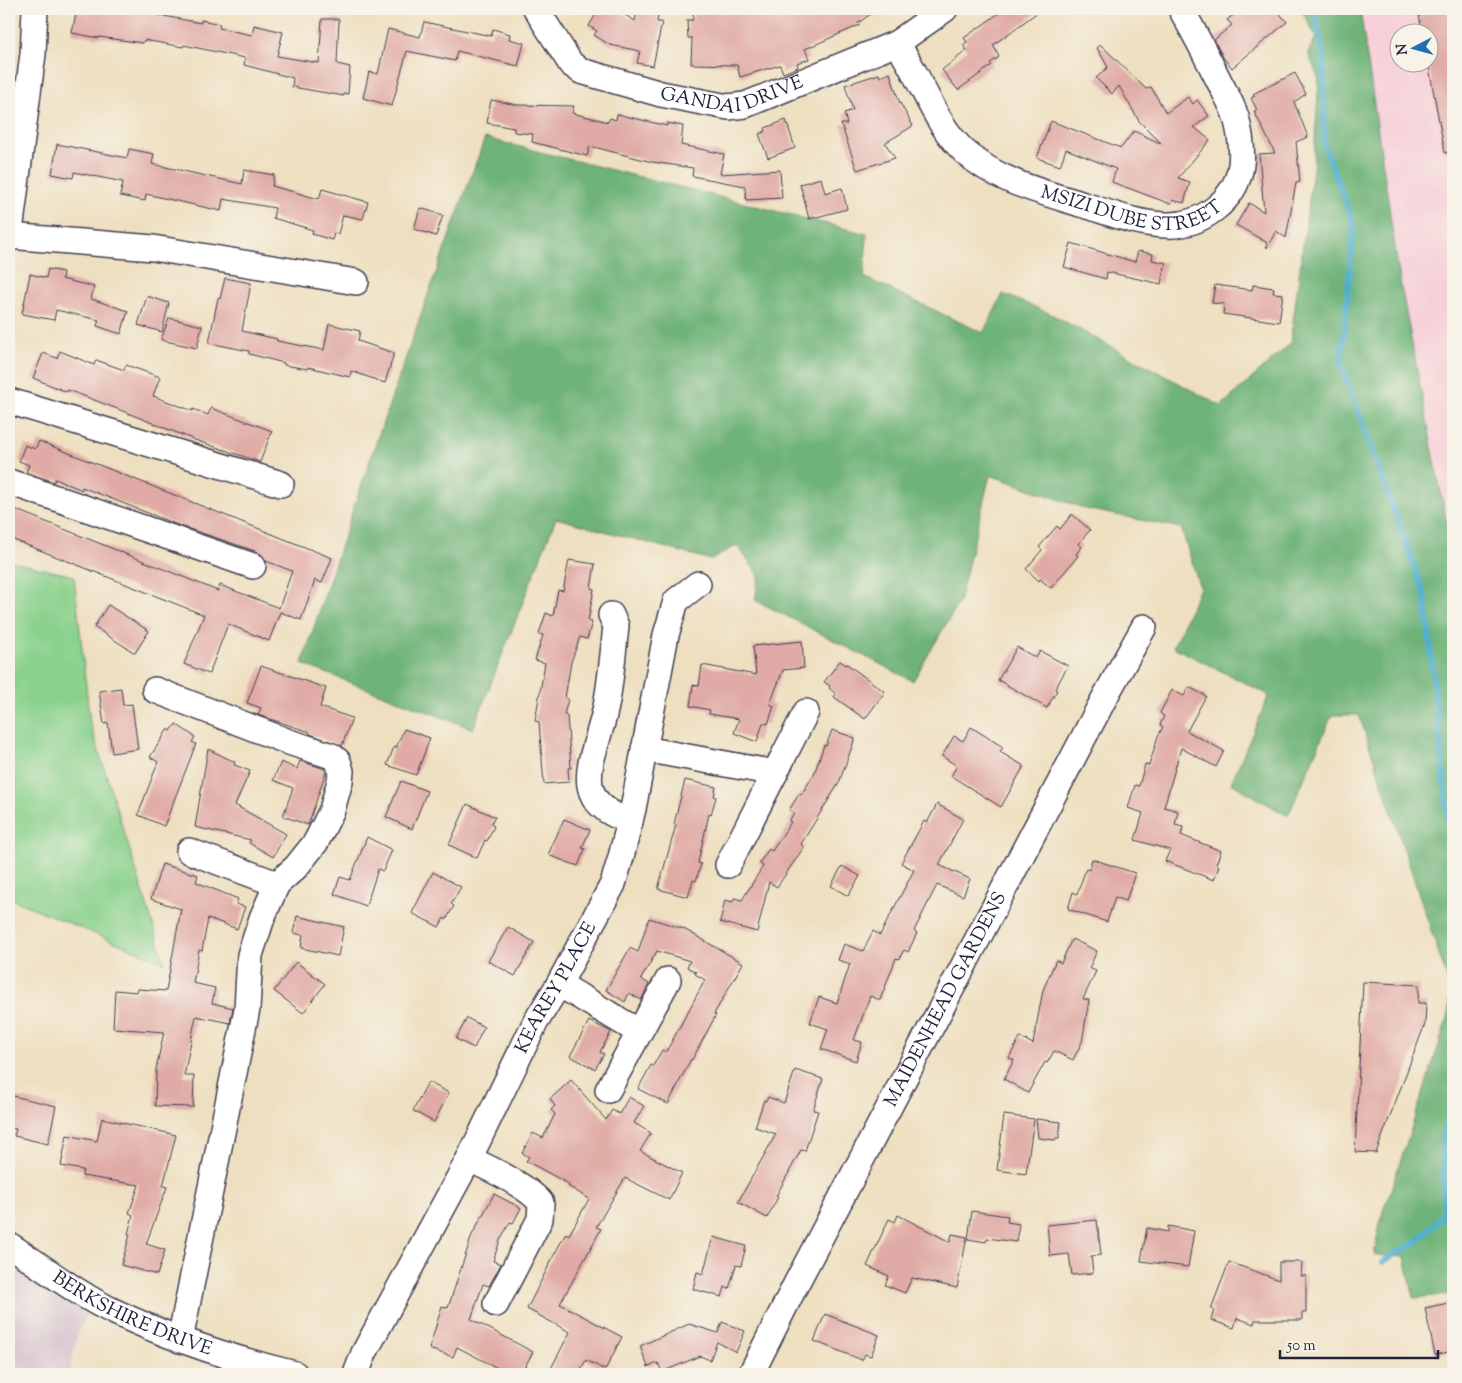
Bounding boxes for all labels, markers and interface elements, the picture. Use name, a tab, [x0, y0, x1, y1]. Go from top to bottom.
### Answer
north arrow	[1390, 22, 1440, 72]
text: N	[1393, 43, 1414, 56]
street label: GANDAI DRIVE	[658, 69, 808, 122]
street label: MSIZI DUBE STREET	[1037, 179, 1228, 239]
street label: MAIDENHEAD GARDENS	[878, 887, 1013, 1112]
street label: KEAREY PLACE	[509, 917, 604, 1058]
street label: BERKSHIRE DRIVE	[47, 1265, 216, 1363]
scale bar	[1280, 1328, 1437, 1360]
text: 50 m	[1286, 1336, 1316, 1357]

